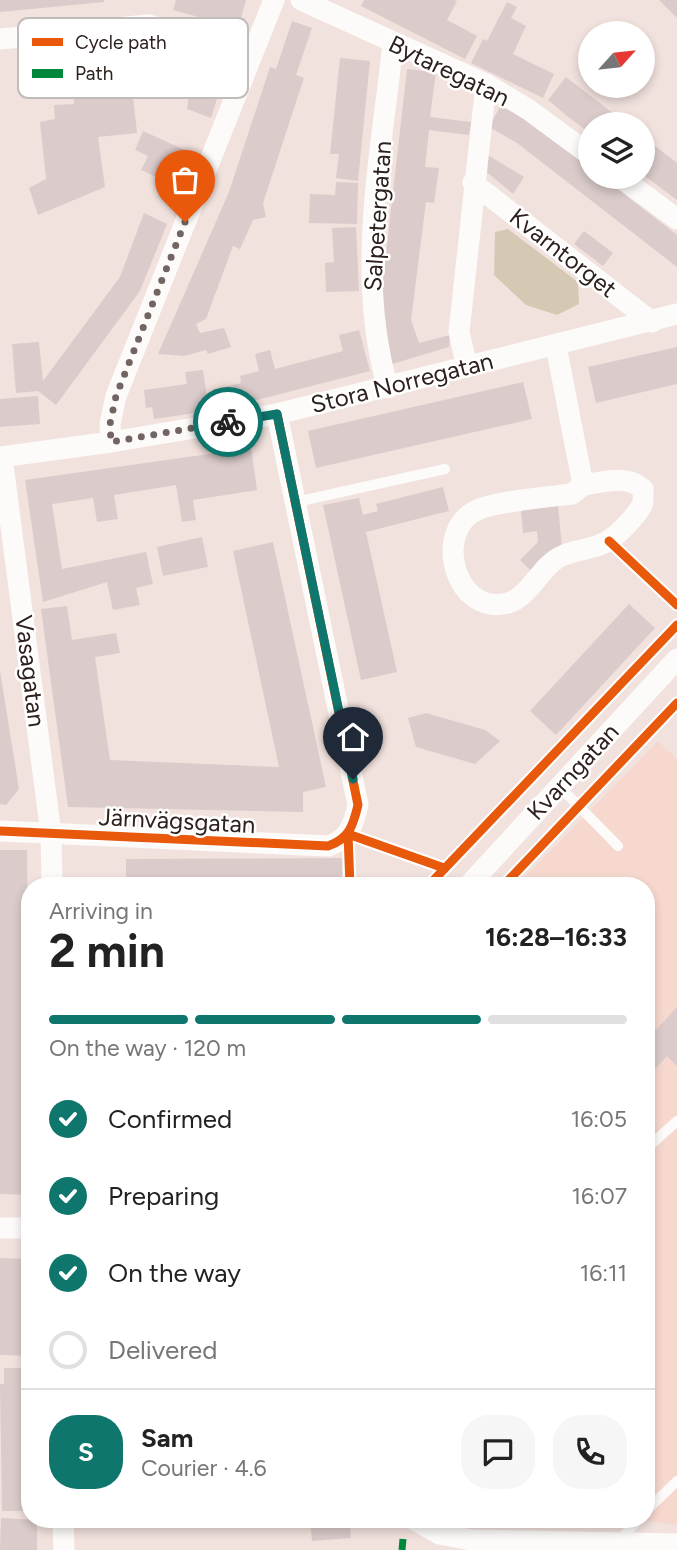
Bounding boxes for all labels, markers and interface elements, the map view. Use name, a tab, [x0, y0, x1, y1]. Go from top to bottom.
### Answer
legend	[18, 18, 248, 98]
north arrow	[578, 21, 654, 98]
map controls	[578, 21, 655, 189]
street label: Bytaregatan	[384, 29, 514, 112]
text: Cycle path	[75, 31, 167, 54]
text: Path	[75, 62, 113, 85]
button: layers	[578, 112, 655, 189]
street label: Salpetergatan	[358, 140, 397, 292]
pin	[155, 150, 215, 222]
icon: bag	[166, 161, 204, 199]
street label: Kvarntorget	[504, 202, 623, 303]
street label: Stora Norregatan	[308, 346, 496, 419]
courier	[193, 387, 263, 457]
icon: bike	[209, 403, 247, 441]
street label: Vasagatan	[9, 613, 52, 728]
pin	[323, 707, 383, 779]
street label: Kvarngatan	[521, 717, 625, 826]
icon: home	[334, 718, 372, 756]
street label: Järnvägsgatan	[98, 802, 256, 839]
text: Arriving in	[49, 897, 153, 925]
text: 16:28–16:33	[485, 921, 627, 953]
text: 2 min	[49, 923, 165, 979]
text: On the way · 120 m	[49, 1034, 246, 1062]
icon: check	[49, 1100, 87, 1138]
text: Confirmed	[108, 1103, 232, 1135]
text: 16:05	[571, 1105, 627, 1133]
icon: check	[49, 1177, 87, 1215]
text: Preparing	[108, 1180, 219, 1212]
text: 16:07	[572, 1182, 627, 1210]
icon: check	[49, 1254, 87, 1292]
text: On the way	[108, 1257, 241, 1289]
text: 16:11	[580, 1259, 627, 1287]
text: Delivered	[108, 1334, 217, 1366]
button: chat	[461, 1415, 535, 1489]
button: phone	[553, 1415, 627, 1489]
text: Sam	[141, 1422, 193, 1454]
text: S	[78, 1436, 94, 1468]
text: Courier · 4.6	[141, 1454, 267, 1482]

